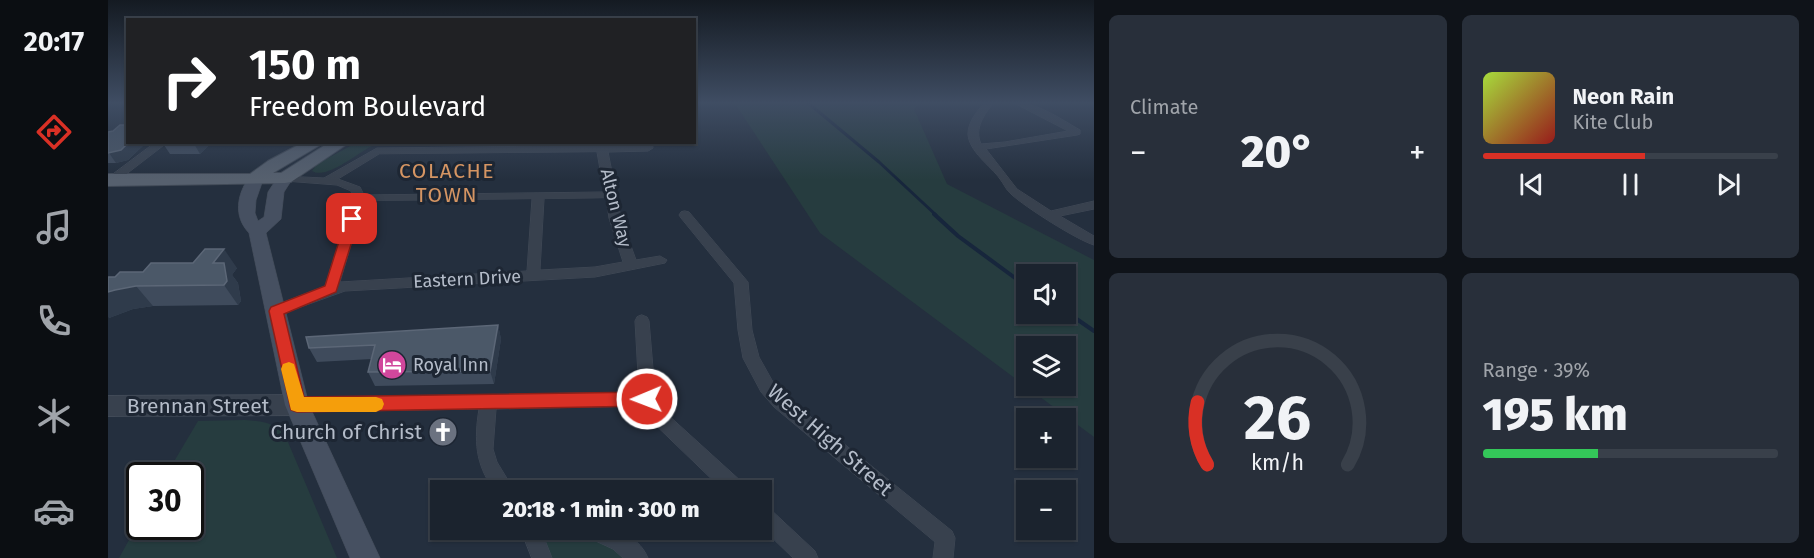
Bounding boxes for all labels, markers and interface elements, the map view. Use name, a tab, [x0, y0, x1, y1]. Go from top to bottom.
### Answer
text: 20:17	[24, 26, 84, 58]
text: 150 m	[249, 40, 361, 90]
icon: right	[150, 42, 228, 120]
text: Neon Rain	[1573, 83, 1674, 110]
text: Freedom Boulevard	[249, 91, 486, 123]
text: Climate	[1130, 95, 1198, 119]
text: Kite Club	[1573, 110, 1653, 134]
icon: directions	[33, 111, 75, 153]
text: 20°	[1241, 125, 1315, 179]
text: −	[1130, 133, 1147, 173]
text: +	[1409, 133, 1425, 173]
district label: COLACHE TOWN	[399, 158, 495, 208]
street label: Alton Way	[596, 166, 636, 250]
icon: previous	[1515, 168, 1548, 201]
icon: pause	[1614, 168, 1647, 201]
icon: next	[1712, 168, 1745, 201]
pin	[326, 193, 377, 244]
icon: arrive	[335, 202, 368, 235]
icon: music	[33, 206, 75, 248]
map controls	[1016, 264, 1076, 540]
button: sound	[1016, 264, 1076, 324]
street label: Eastern Drive	[413, 265, 521, 293]
icon: phone	[33, 300, 75, 342]
button: layers	[1016, 336, 1076, 396]
hotel icon: Royal Inn	[376, 349, 408, 381]
place label: Royal Inn	[413, 354, 489, 376]
text: Range · 39%	[1483, 358, 1590, 382]
position arrow	[615, 367, 679, 431]
street label: West High Street	[762, 379, 898, 502]
text: 26	[1244, 381, 1311, 456]
text: 195 km	[1483, 388, 1628, 442]
street label: Brennan Street	[127, 393, 270, 419]
icon: climate	[33, 395, 75, 437]
button: +	[1016, 408, 1076, 468]
church icon: Church of Christ	[427, 416, 459, 448]
place label: Church of Christ	[270, 419, 422, 445]
text: km/h	[1251, 450, 1304, 476]
speed limit sign: 30	[126, 462, 204, 540]
button: −	[1016, 480, 1076, 540]
icon: car	[33, 490, 75, 532]
text: 20:18 · 1 min · 300 m	[502, 496, 700, 523]

